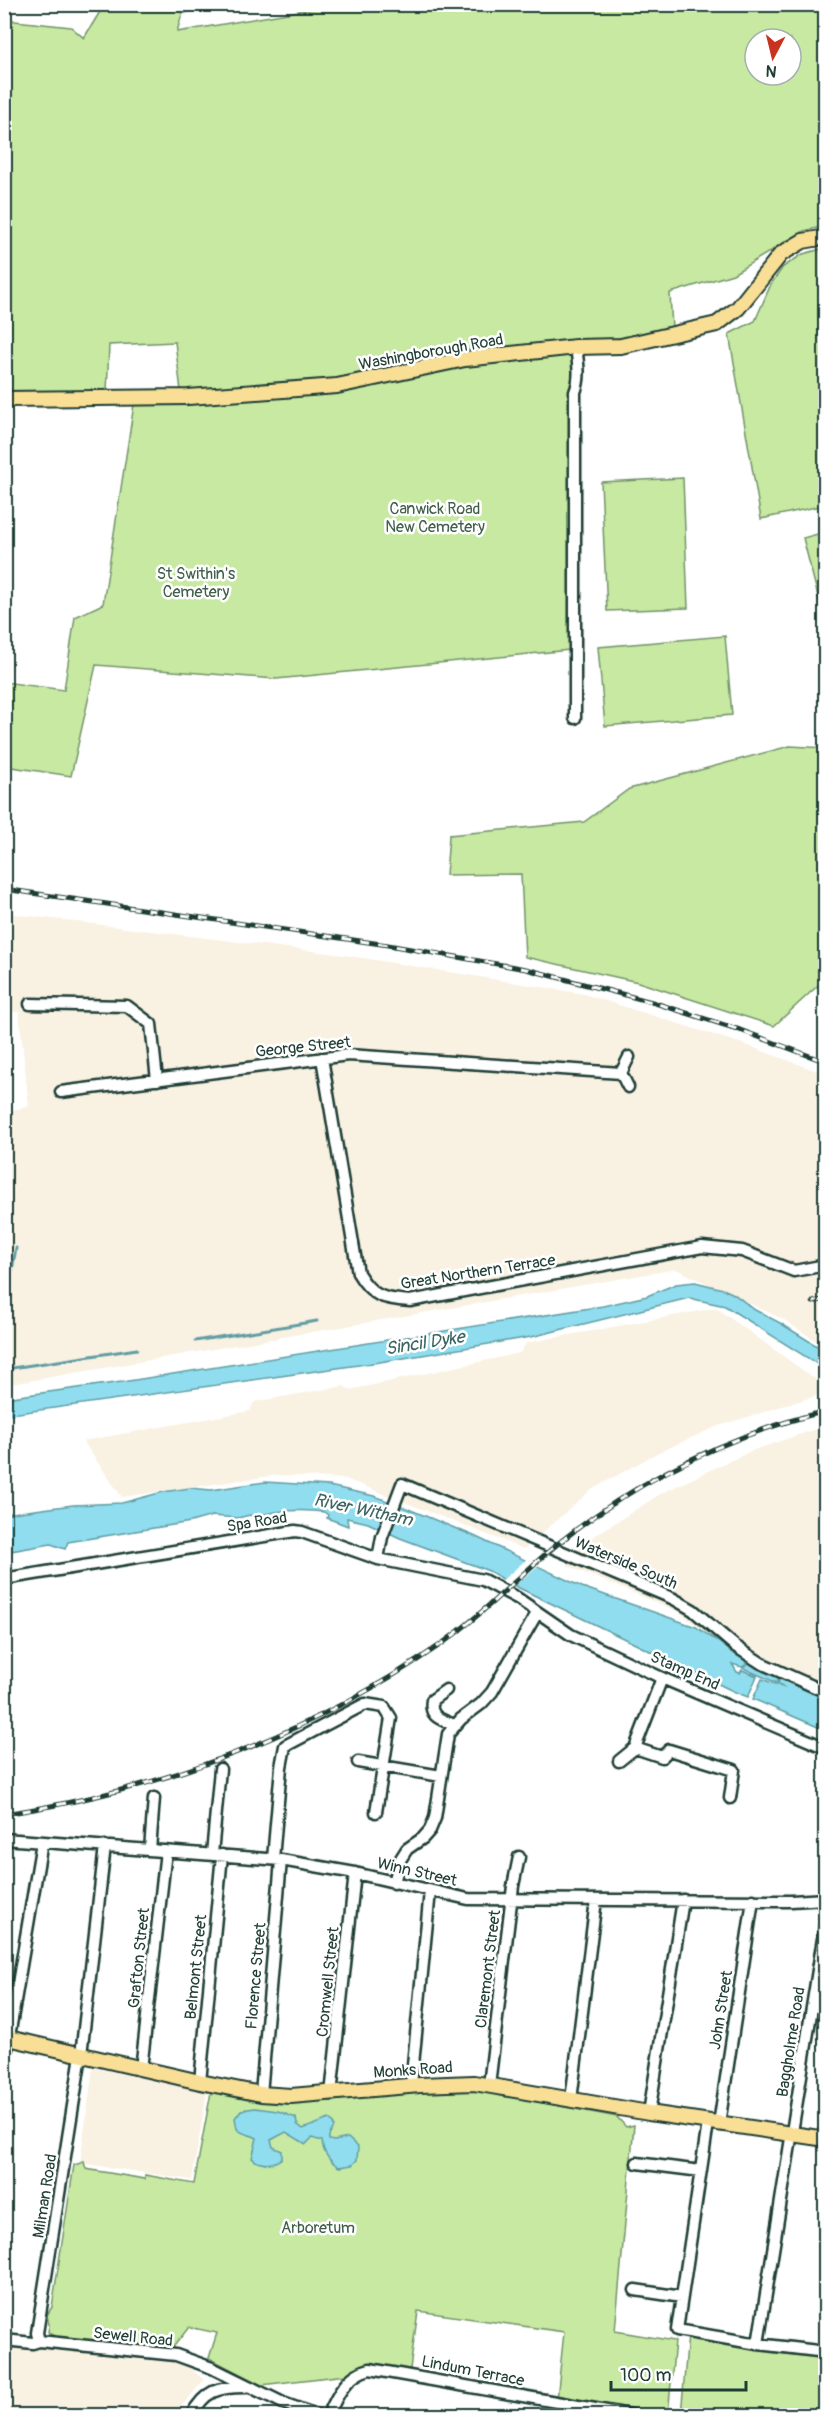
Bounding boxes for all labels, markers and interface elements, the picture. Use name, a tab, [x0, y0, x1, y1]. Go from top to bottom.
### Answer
north arrow	[743, 27, 803, 87]
text: N	[765, 60, 778, 81]
street label: Washingborough Road	[357, 329, 505, 375]
park label: Canwick Road New Cemetery	[385, 499, 485, 537]
park label: St Swithin's Cemetery	[157, 564, 235, 602]
street label: George Street	[254, 1032, 352, 1062]
street label: Great Northern Terrace	[399, 1250, 557, 1294]
water label: Sincil Dyke	[384, 1325, 468, 1361]
water label: River Witham	[312, 1488, 415, 1532]
street label: Spa Road	[225, 1507, 289, 1537]
street label: Waterside South	[571, 1532, 681, 1594]
street label: Stamp End	[647, 1647, 723, 1695]
street label: Winn Street	[375, 1853, 459, 1891]
street label: Grafton Street	[124, 1906, 154, 2009]
street label: Claremont Street	[471, 1908, 505, 2029]
street label: Belmont Street	[181, 1913, 212, 2021]
street label: Florence Street	[241, 1921, 271, 2030]
street label: Cromwell Street	[312, 1925, 344, 2038]
street label: John Street	[705, 1969, 737, 2051]
street label: Baggholme Road	[772, 1985, 810, 2099]
street label: Monks Road	[373, 2057, 453, 2083]
street label: Milman Road	[28, 2152, 62, 2240]
park label: Arboretum	[281, 2218, 355, 2238]
street label: Sewell Road	[92, 2323, 174, 2351]
street label: Lindum Terrace	[420, 2351, 526, 2391]
scale bar	[611, 2354, 746, 2392]
text: 100 m	[620, 2364, 672, 2387]

